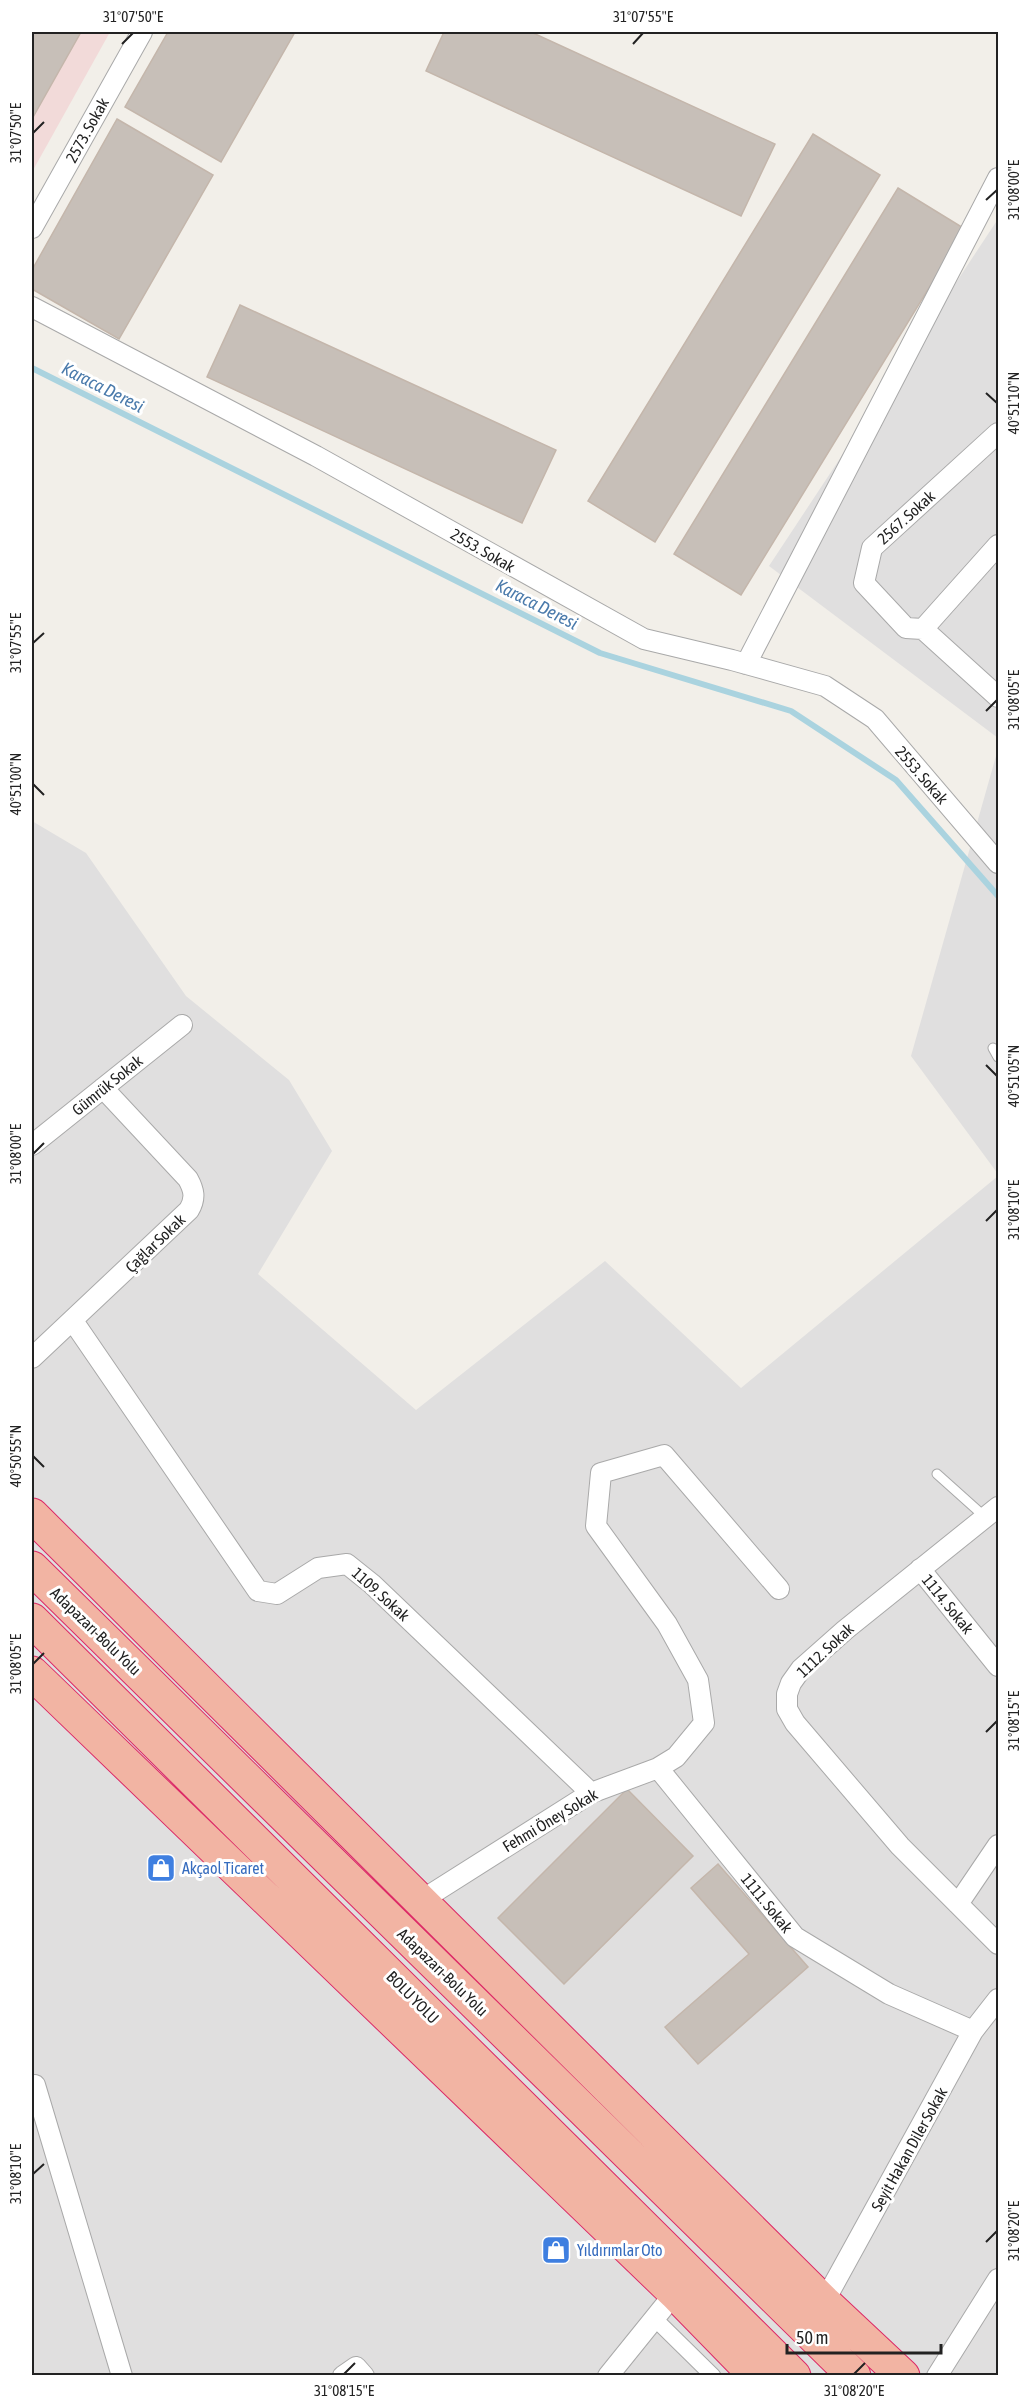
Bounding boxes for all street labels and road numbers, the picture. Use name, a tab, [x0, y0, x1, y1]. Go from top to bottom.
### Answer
street label: 2573. Sokak	[62, 95, 112, 165]
street label: 2567. Sokak	[874, 487, 938, 547]
street label: 2553. Sokak	[448, 524, 518, 576]
street label: 2553. Sokak	[892, 742, 952, 808]
street label: Gümrük Sokak	[68, 1051, 146, 1119]
street label: Çağlar Sokak	[121, 1210, 189, 1277]
street label: 1109. Sokak	[349, 1564, 413, 1624]
street label: 1114. Sokak	[919, 1571, 977, 1637]
street label: Adapazarı-Bolu Yolu	[46, 1583, 145, 1679]
street label: 1112. Sokak	[793, 1619, 857, 1681]
street label: Fehmi Öney Sokak	[499, 1785, 601, 1856]
street label: 1111. Sokak	[738, 1870, 796, 1936]
street label: Adapazarı-Bolu Yolu	[393, 1924, 492, 2020]
street label: BOLU YOLU	[383, 1967, 443, 2027]
street label: Seyit Hakan Diler Sokak	[867, 2084, 951, 2215]

